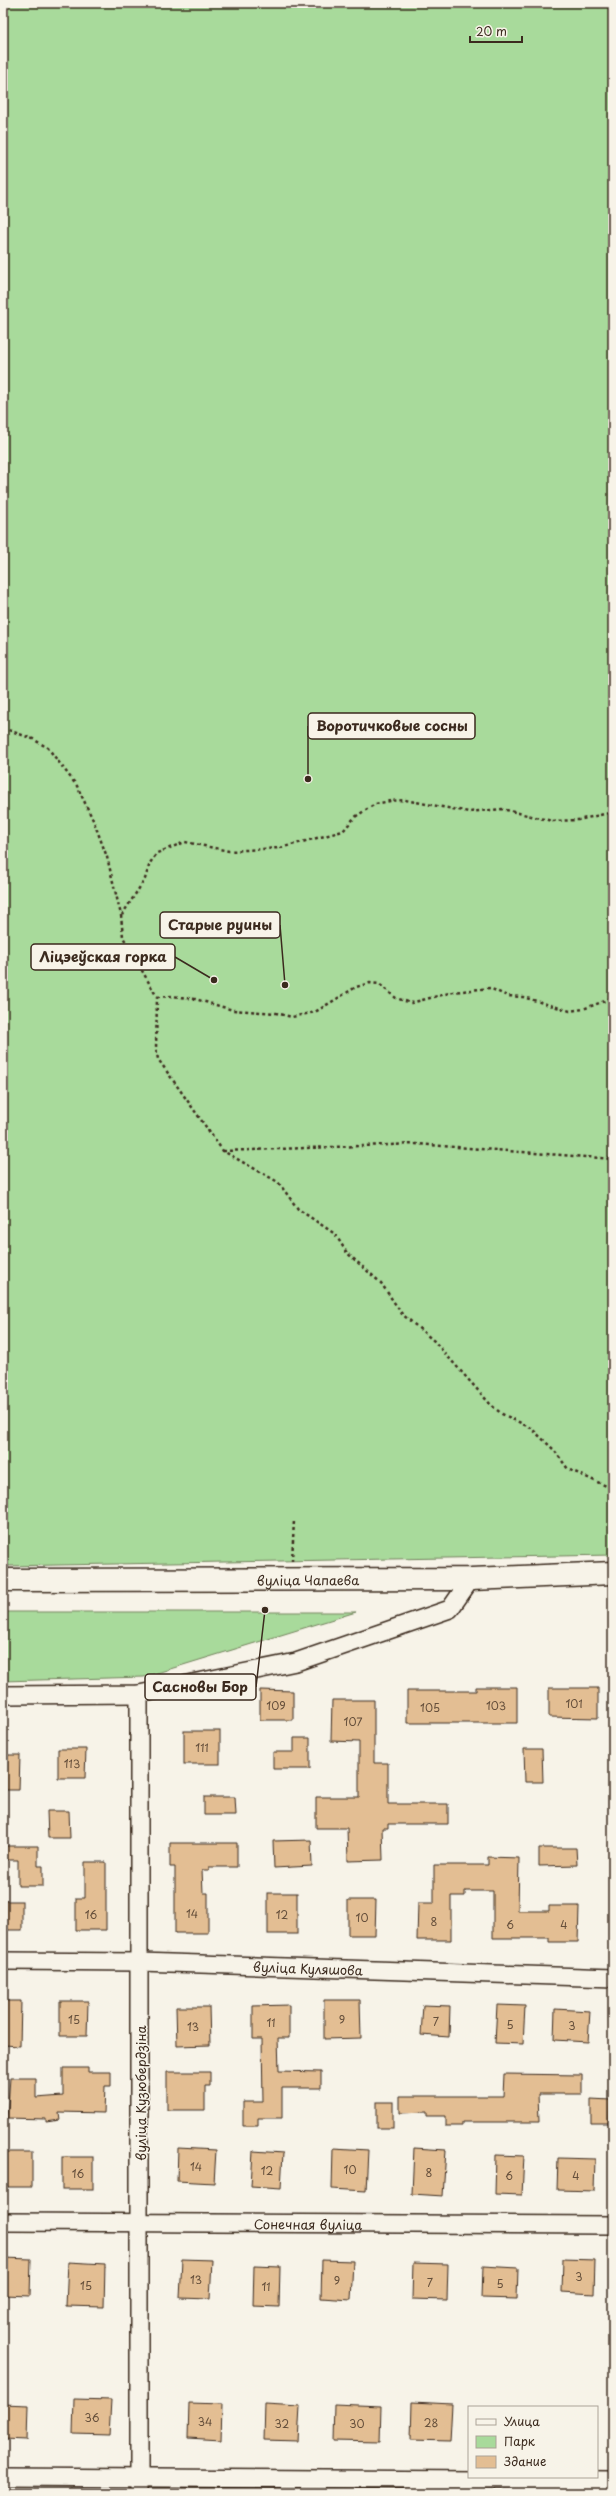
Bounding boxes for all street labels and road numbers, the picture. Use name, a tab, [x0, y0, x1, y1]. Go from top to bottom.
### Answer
street label: вуліца Чапаева	[257, 1570, 360, 1589]
street label: вуліца Куляшова	[253, 1956, 364, 1979]
street label: вуліца Кузюбердзіна	[131, 2024, 150, 2161]
street label: Сонечная вуліца	[254, 2214, 362, 2233]

